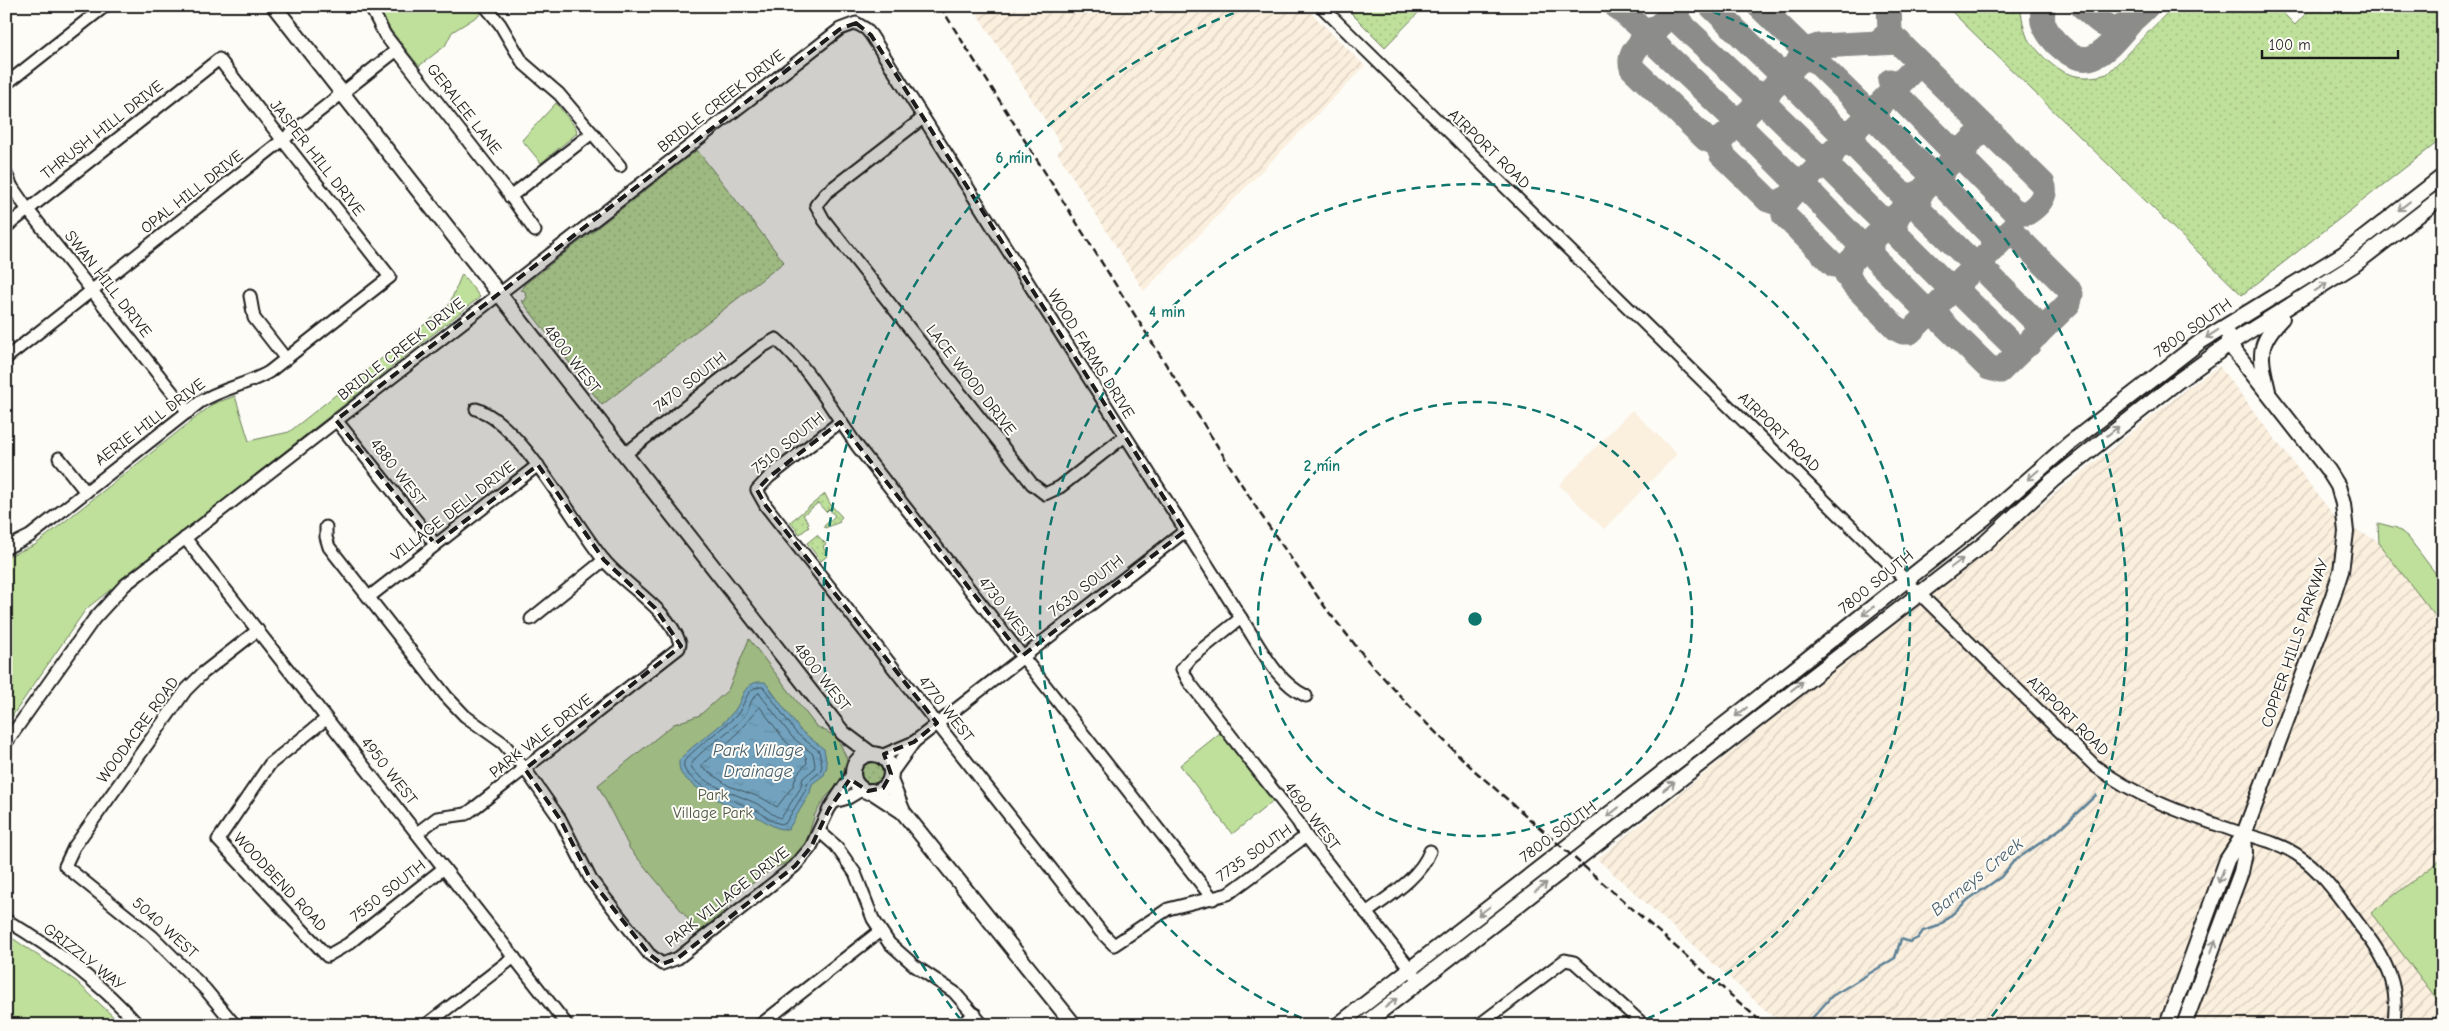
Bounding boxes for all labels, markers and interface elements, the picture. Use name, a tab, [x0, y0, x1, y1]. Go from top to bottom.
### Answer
scale bar	[2262, 28, 2398, 60]
text: 100 m	[2269, 36, 2311, 54]
street label: BRIDLE CREEK DRIVE	[654, 46, 788, 156]
street label: GERALEE LANE	[423, 60, 505, 158]
street label: THRUSH HILL DRIVE	[38, 77, 167, 183]
street label: JASPER HILL DRIVE	[266, 96, 368, 220]
street label: AIRPORT ROAD	[1444, 105, 1534, 193]
street label: OPAL HILL DRIVE	[137, 146, 247, 237]
text: 6 min	[996, 149, 1032, 167]
one-way arrow	[2397, 201, 2411, 211]
street label: SWAN HILL DRIVE	[61, 227, 155, 341]
one-way arrow	[2313, 282, 2327, 292]
street label: WOOD FARMS DRIVE	[1044, 286, 1138, 422]
street label: BRIDLE CREEK DRIVE	[334, 294, 468, 404]
street label: 7800 SOUTH	[2151, 295, 2235, 361]
text: 4 min	[1149, 303, 1185, 321]
street label: 4800 WEST	[540, 321, 605, 397]
street label: LACE WOOD DRIVE	[922, 321, 1020, 439]
one-way arrow	[2205, 329, 2219, 340]
street label: 7470 SOUTH	[650, 348, 730, 416]
street label: AERIE HILL DRIVE	[91, 375, 209, 469]
street label: AIRPORT ROAD	[1734, 388, 1824, 476]
street label: 7510 SOUTH	[748, 408, 828, 478]
one-way arrow	[2106, 426, 2119, 437]
street label: 4880 WEST	[366, 435, 430, 510]
street label: VILLAGE DELL DRIVE	[388, 457, 519, 565]
text: 2 min	[1304, 457, 1340, 475]
one-way arrow	[2027, 470, 2040, 481]
street label: 7800 SOUTH	[1835, 546, 1917, 618]
street label: 7630 SOUTH	[1045, 551, 1127, 621]
street label: COPPER HILLS PARKWAY	[2258, 556, 2333, 730]
one-way arrow	[1950, 558, 1963, 569]
street label: 4730 WEST	[975, 573, 1038, 647]
one-way arrow	[1862, 605, 1875, 616]
centre of rings	[1466, 610, 1484, 628]
street label: 4800 WEST	[790, 639, 855, 715]
street label: 4770 WEST	[915, 672, 978, 746]
street label: AIRPORT ROAD	[2023, 672, 2113, 760]
street label: WOODACRE ROAD	[94, 673, 182, 787]
one-way arrow	[1790, 681, 1803, 692]
street label: PARK VALE DRIVE	[486, 690, 596, 782]
one-way arrow	[1734, 707, 1748, 717]
street label: 4950 WEST	[357, 734, 421, 809]
water label: Park Village Drainage	[713, 740, 803, 782]
street label: 4690 WEST	[1281, 778, 1344, 854]
one-way arrow	[1662, 781, 1675, 792]
park label: Park Village Park	[673, 786, 753, 822]
street label: 7800 SOUTH	[1516, 798, 1600, 866]
one-way arrow	[1606, 807, 1620, 817]
street label: 7735 SOUTH	[1213, 821, 1295, 885]
street label: WOODBEND ROAD	[230, 829, 330, 935]
water label: Barneys Creek	[1927, 833, 2028, 921]
street label: PARK VILLAGE DRIVE	[662, 843, 793, 951]
street label: 7550 SOUTH	[347, 856, 429, 926]
one-way arrow	[2216, 868, 2225, 884]
one-way arrow	[1535, 882, 1548, 893]
street label: 5040 WEST	[129, 894, 202, 963]
one-way arrow	[1477, 906, 1491, 916]
street label: GRIZZLY WAY	[40, 920, 129, 995]
one-way arrow	[2209, 940, 2218, 955]
one-way arrow	[1384, 997, 1397, 1008]

